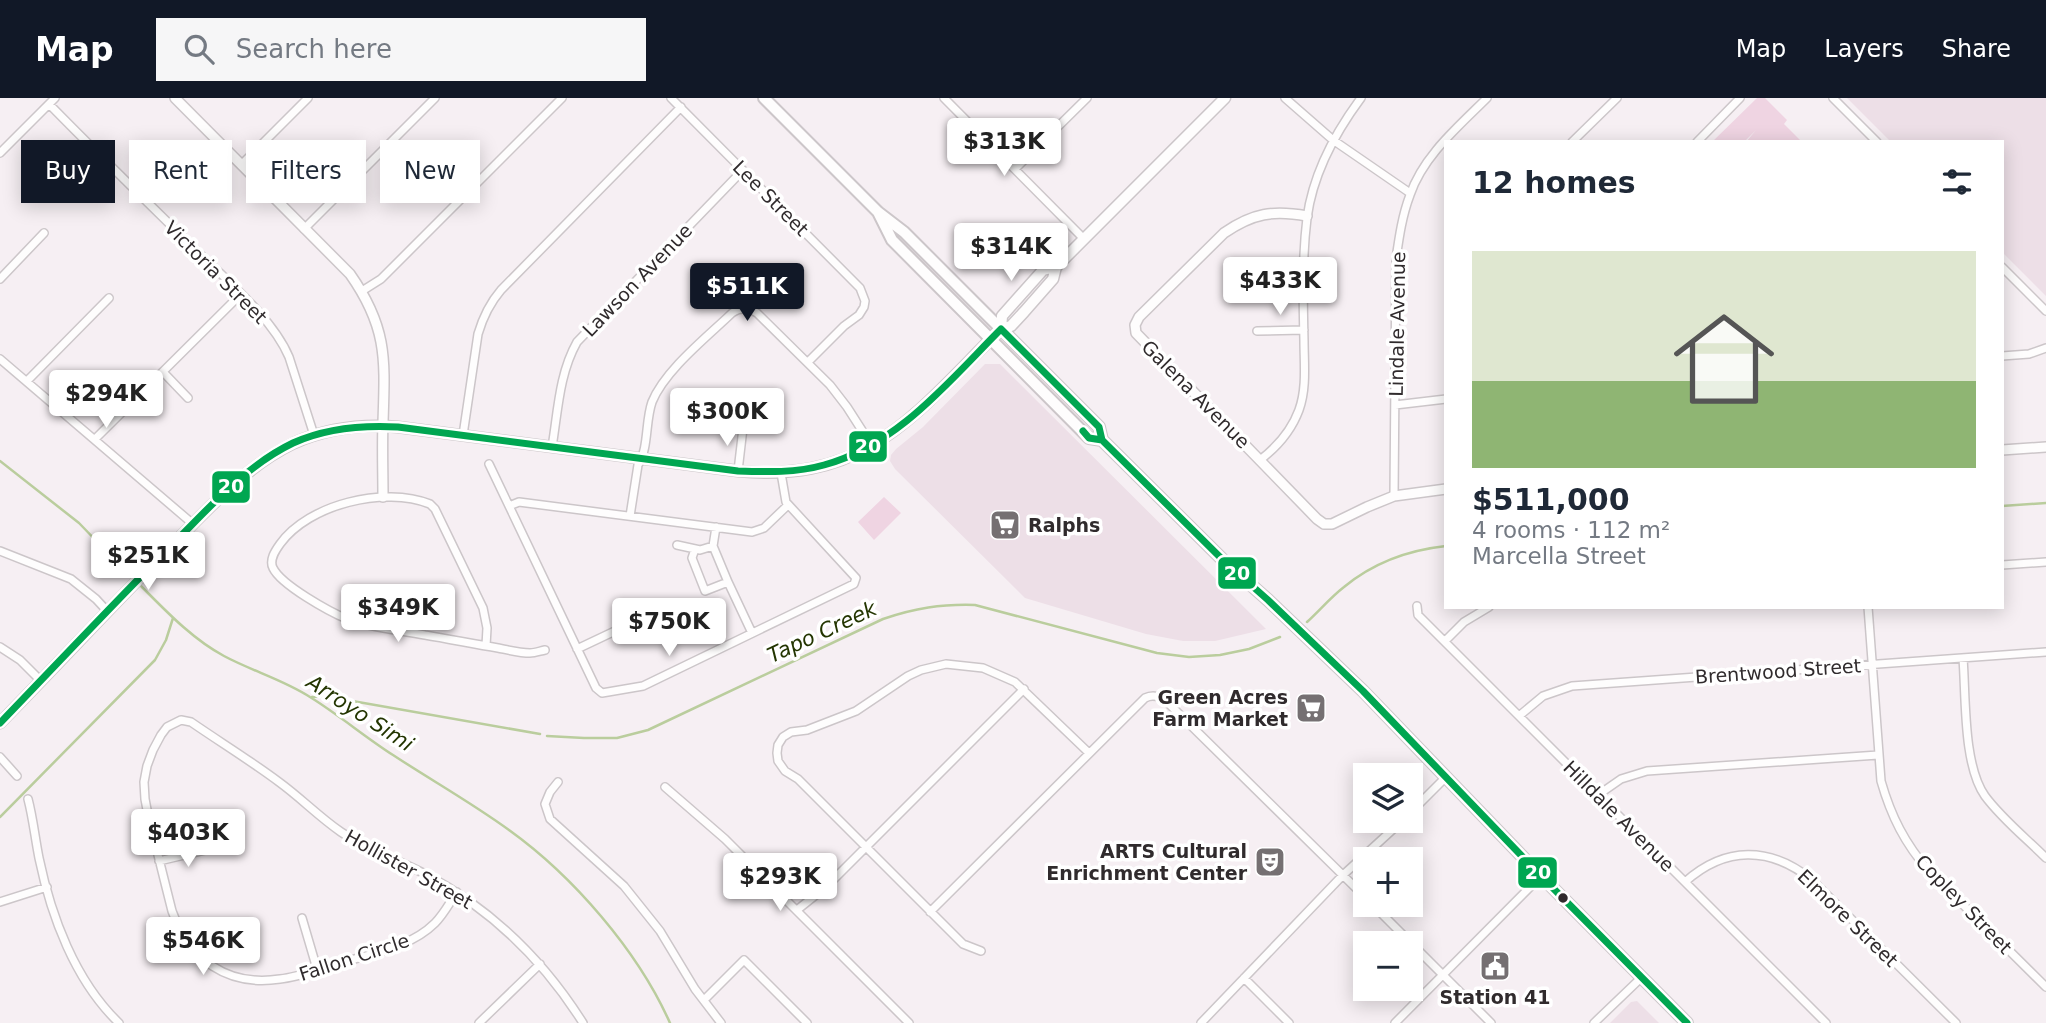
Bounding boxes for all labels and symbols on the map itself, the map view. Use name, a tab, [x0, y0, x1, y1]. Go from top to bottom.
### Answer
pin: $313K	[955, 118, 1053, 178]
street label: Lee Street	[729, 156, 813, 240]
street label: Victoria Street	[160, 216, 272, 328]
street label: Lawson Avenue	[578, 219, 696, 341]
pin: $314K	[962, 223, 1060, 283]
street label: Lindale Avenue	[1385, 251, 1409, 397]
pin: $433K	[1231, 258, 1329, 317]
pin: $511K	[698, 264, 796, 323]
street label: Galena Avenue	[1137, 335, 1255, 453]
pin: $294K	[57, 370, 155, 430]
pin: $300K	[678, 388, 776, 448]
line badge: 20	[848, 430, 888, 463]
text: 20	[855, 435, 881, 457]
line badge: 20	[211, 470, 251, 504]
text: 20	[218, 475, 244, 497]
supermarket icon: Ralphs	[988, 508, 1022, 542]
place label: Ralphs	[1028, 514, 1100, 536]
pin: $251K	[99, 532, 197, 592]
line badge: 20	[1217, 556, 1257, 590]
text: 20	[1224, 562, 1250, 584]
pin: $349K	[349, 584, 447, 644]
water label: Tapo Creek	[764, 596, 881, 668]
pin: $750K	[620, 598, 718, 658]
street label: Brentwood Street	[1694, 654, 1862, 688]
water label: Arroyo Simi	[301, 669, 418, 756]
place label: Green Acres Farm Market	[1152, 686, 1288, 730]
supermarket icon: Green Acres Farm Market	[1294, 691, 1328, 725]
street label: Hilldale Avenue	[1559, 756, 1679, 876]
pin: $403K	[139, 810, 237, 869]
street label: Hollister Street	[341, 825, 477, 913]
place label: ARTS Cultural Enrichment Center	[1046, 840, 1248, 884]
theatre icon: ARTS Cultural Enrichment Center	[1253, 845, 1287, 879]
street label: Copley Street	[1911, 850, 2017, 958]
pin: $293K	[731, 854, 829, 913]
line badge: 20	[1517, 856, 1558, 889]
text: 20	[1525, 861, 1551, 883]
street label: Elmore Street	[1794, 865, 1902, 971]
unlabelled marker	[1556, 891, 1570, 905]
pin: $546K	[154, 918, 252, 977]
street label: Fallon Circle	[296, 929, 412, 985]
public building icon: Station 41	[1478, 949, 1512, 983]
place label: Station 41	[1440, 986, 1550, 1008]

